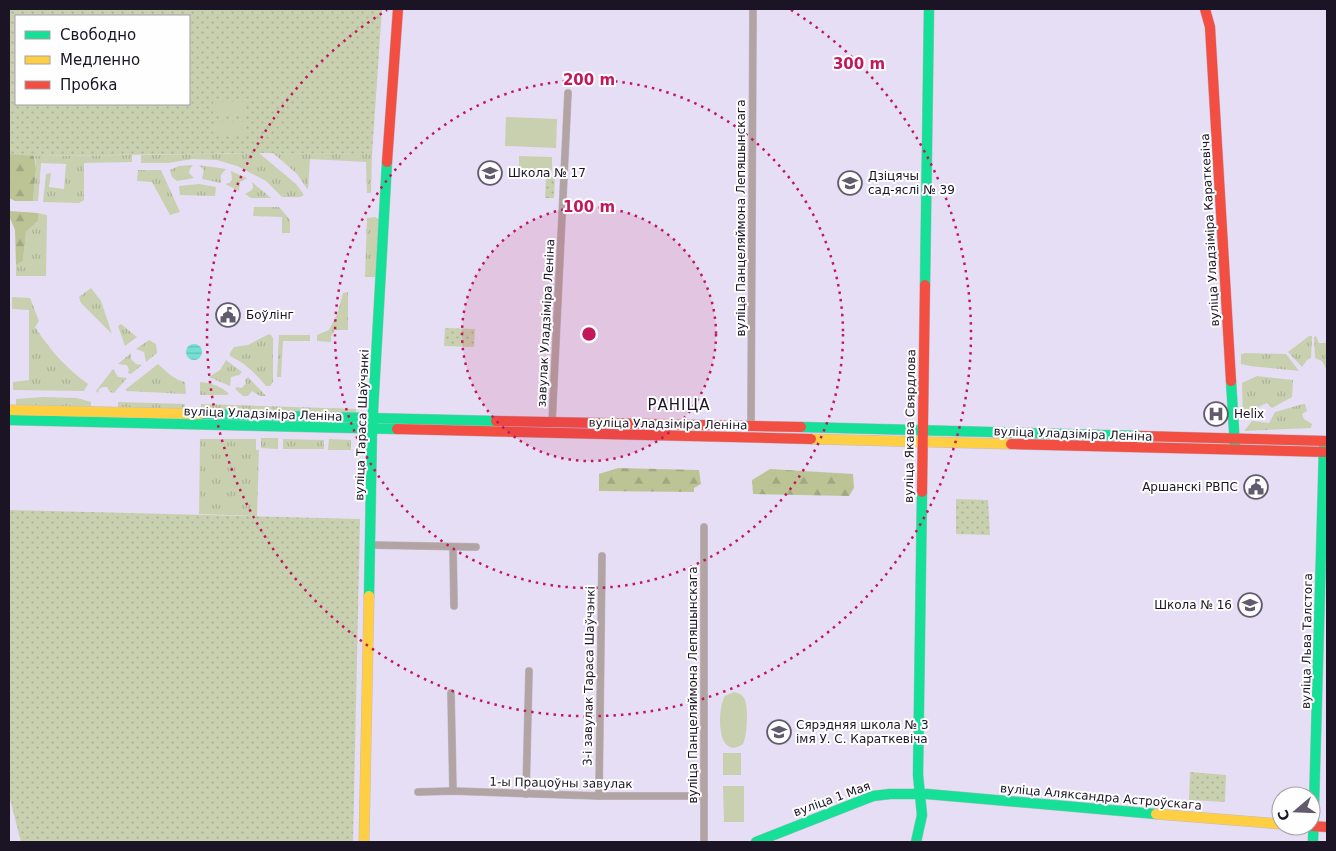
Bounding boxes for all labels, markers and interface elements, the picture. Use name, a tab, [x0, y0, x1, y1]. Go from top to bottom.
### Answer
legend	[15, 15, 190, 105]
text: Свободно	[60, 26, 136, 44]
text: Медленно	[60, 51, 140, 69]
text: 300 m	[833, 55, 885, 73]
text: 200 m	[563, 71, 615, 89]
text: Пробка	[60, 76, 117, 94]
street label: вуліца Панцеляймона Лепяшынскага	[734, 99, 748, 337]
street label: вуліца Уладзіміра Караткевіча	[1198, 133, 1222, 327]
school or university icon: Школа № 17	[477, 160, 503, 186]
place label: Школа № 17	[508, 166, 586, 180]
place label: Дзіцячы сад-яслі № 39	[868, 169, 955, 197]
school or university icon: Дзіцячы сад-яслі № 39	[837, 170, 863, 196]
text: 100 m	[563, 198, 615, 216]
street label: завулак Уладзіміра Леніна	[535, 239, 557, 407]
public building icon: Боўлінг	[215, 302, 241, 328]
place label: Боўлінг	[246, 308, 294, 322]
centre of rings	[580, 325, 598, 343]
street label: вуліца Тараса Шаўчэнкі	[352, 349, 372, 501]
street label: вуліца Якава Свярдлова	[902, 349, 918, 503]
district label: РАНІЦА	[648, 396, 710, 414]
hospital icon: Helix	[1203, 401, 1229, 427]
street label: вуліца Уладзіміра Леніна	[183, 404, 343, 424]
place label: Helix	[1234, 407, 1264, 421]
street label: вуліца Уладзіміра Леніна	[588, 416, 748, 432]
street label: вуліца Уладзіміра Леніна	[993, 424, 1153, 444]
public building icon: Аршанскі РВПС	[1243, 474, 1269, 500]
place label: Аршанскі РВПС	[1142, 480, 1238, 494]
street label: вуліца Панцеляймона Лепяшынскага	[686, 566, 700, 804]
street label: вуліца Льва Талстога	[1299, 573, 1315, 709]
street label: 3-і завулак Тараса Шаўчэнкі	[580, 586, 598, 766]
school or university icon: Школа № 16	[1237, 592, 1263, 618]
place label: Школа № 16	[1154, 598, 1232, 612]
place label: Сярэдняя школа № 3 імя У. С. Караткевіча	[796, 718, 929, 746]
school or university icon: Сярэдняя школа № 3 імя У. С. Караткевіча	[766, 719, 792, 745]
street label: 1-ы Працоўны завулак	[489, 775, 633, 791]
street label: вуліца 1 Мая	[792, 779, 872, 819]
street label: вуліца Аляксандра Астроўскага	[1000, 781, 1202, 813]
north arrow	[1271, 786, 1321, 836]
text: С	[1274, 808, 1293, 823]

